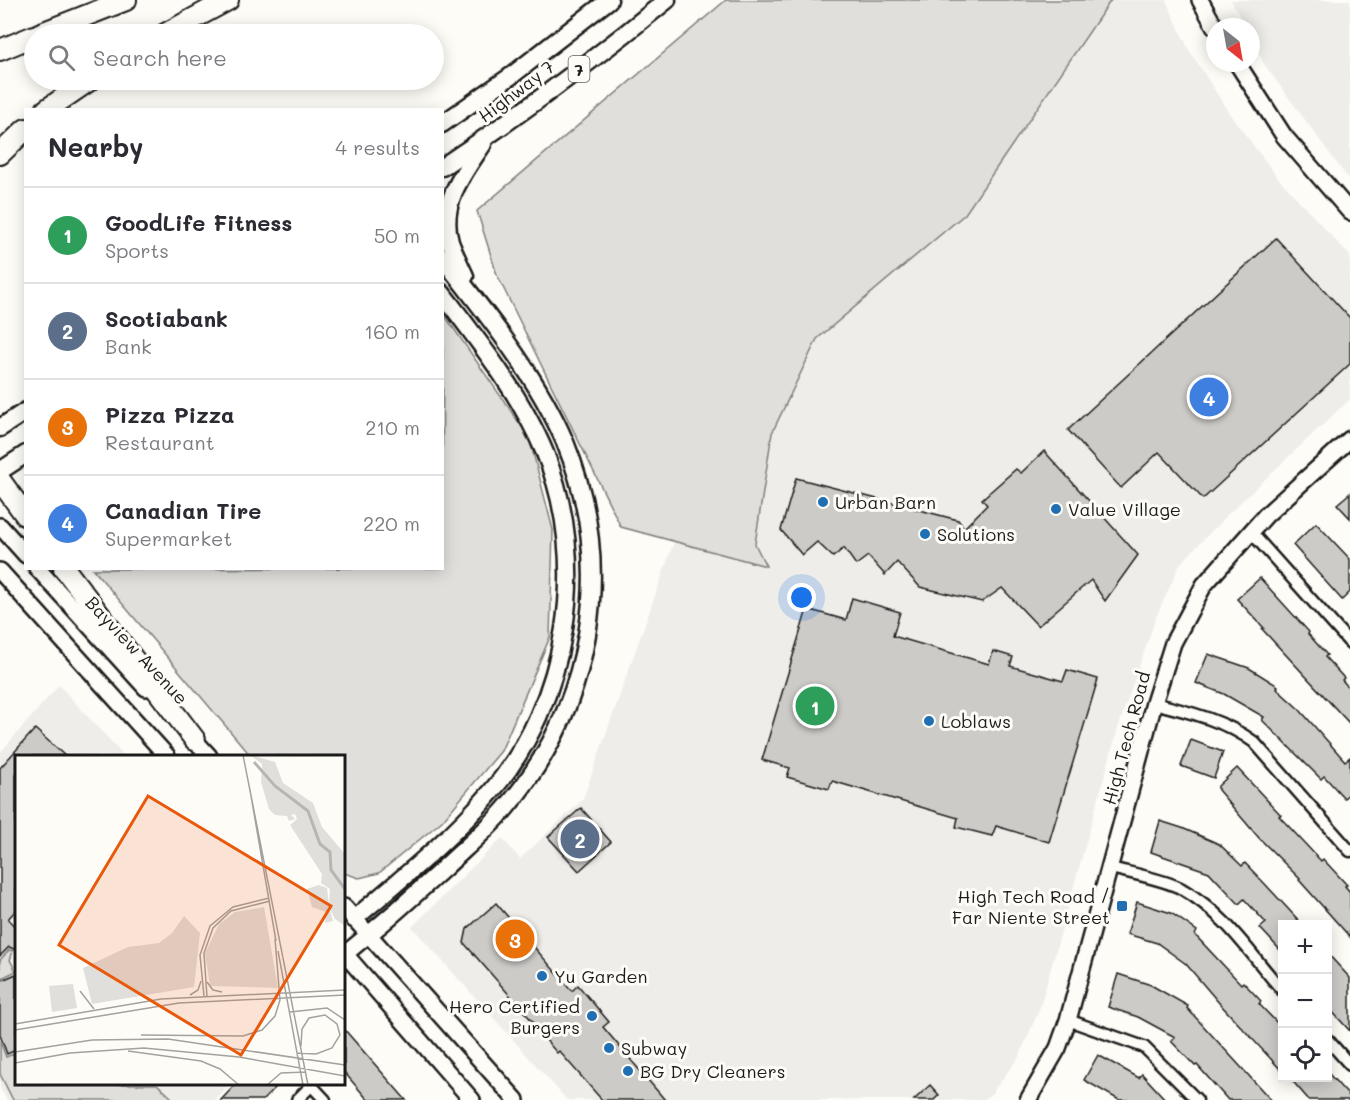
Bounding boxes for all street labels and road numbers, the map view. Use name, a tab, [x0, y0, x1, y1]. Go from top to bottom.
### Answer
street label: Highway 7	[473, 55, 559, 127]
road number: 7	[568, 56, 590, 82]
street label: Bayview Avenue	[80, 591, 194, 709]
street label: High Tech Road	[1097, 669, 1155, 807]

